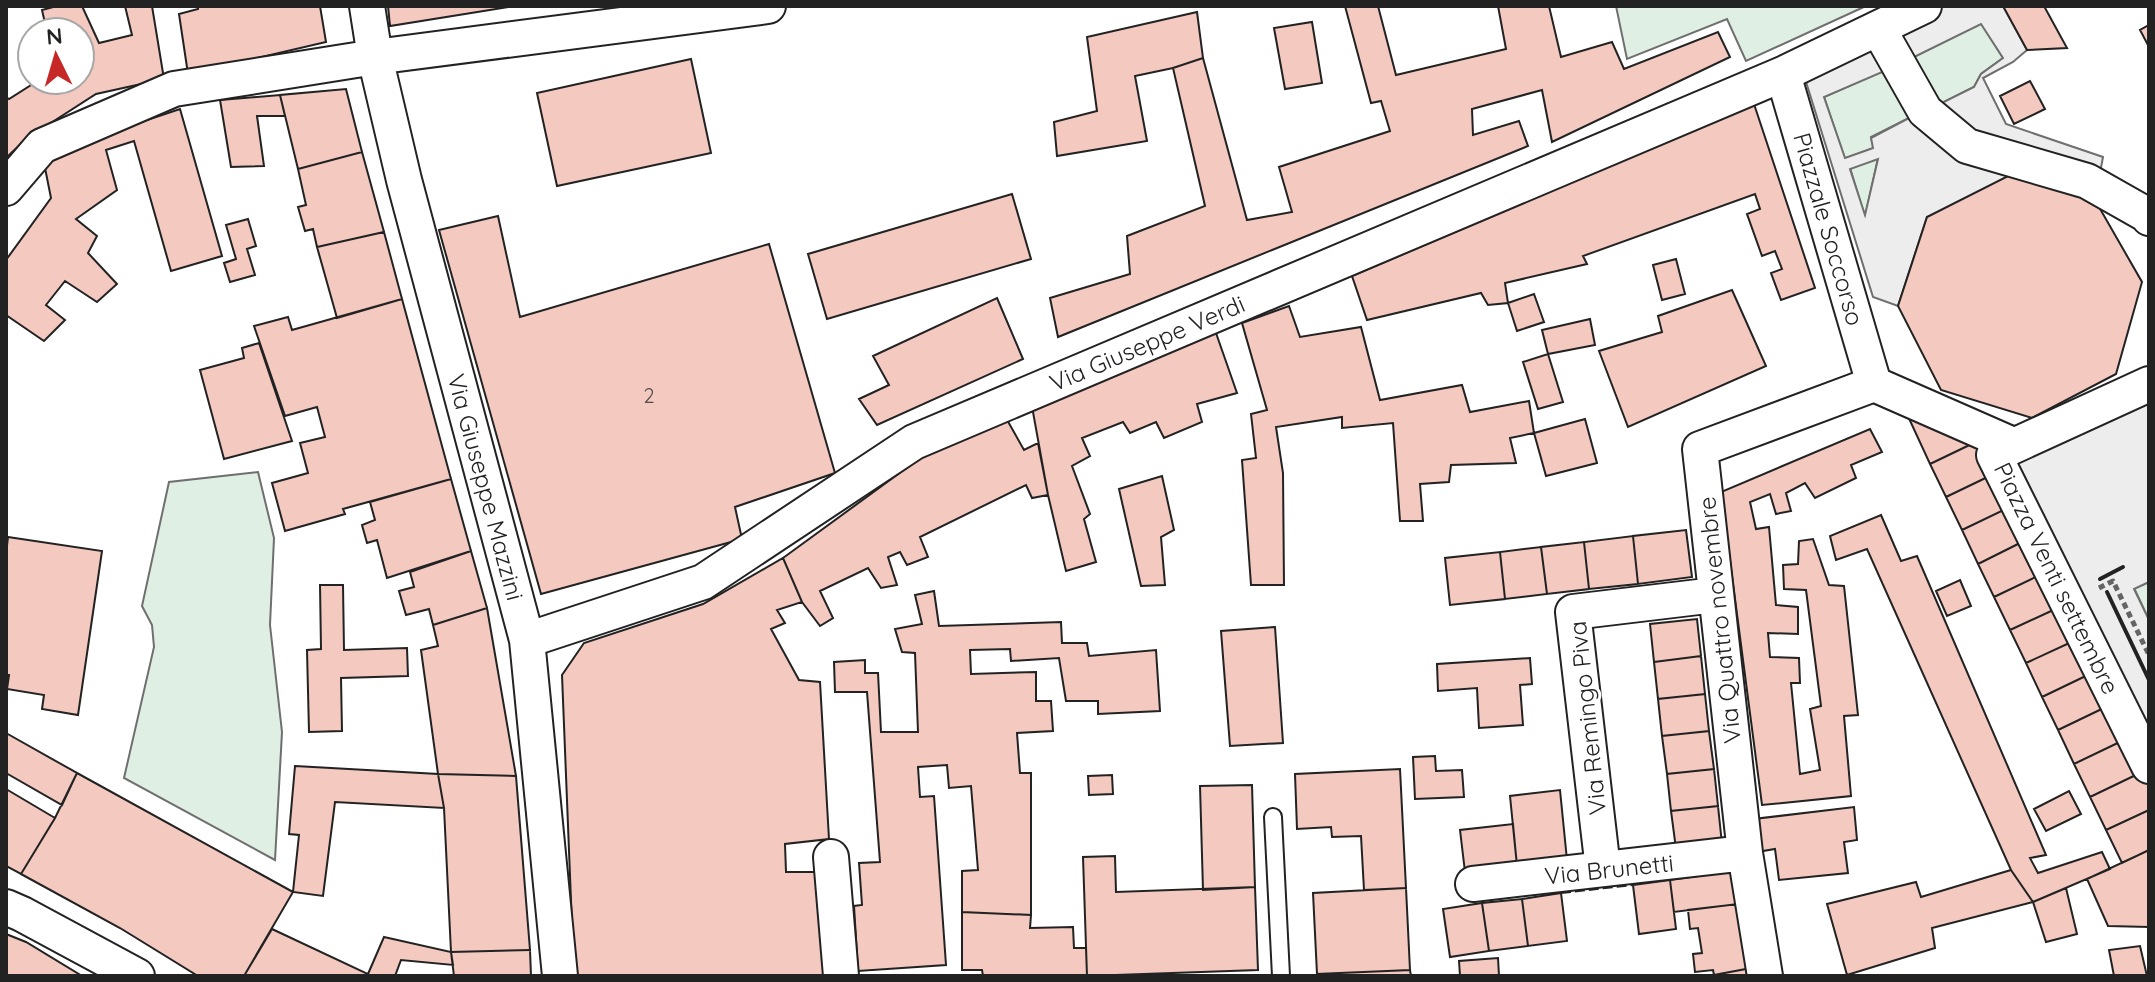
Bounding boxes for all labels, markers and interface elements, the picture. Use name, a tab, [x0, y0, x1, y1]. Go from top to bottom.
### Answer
north arrow	[16, 16, 96, 96]
text: N	[45, 21, 64, 51]
street label: Piazzale Soccorso	[1787, 129, 1871, 329]
street label: Via Giuseppe Verdi	[1045, 288, 1249, 398]
street label: Via Giuseppe Mazzini	[441, 370, 531, 604]
house number: 2	[643, 383, 655, 408]
street label: Piazza Venti settembre	[1988, 457, 2126, 699]
street label: Via Quattro novembre	[1691, 495, 1747, 745]
street label: Via Remingo Piva	[1562, 620, 1612, 816]
street label: Via Brunetti	[1543, 847, 1675, 891]

